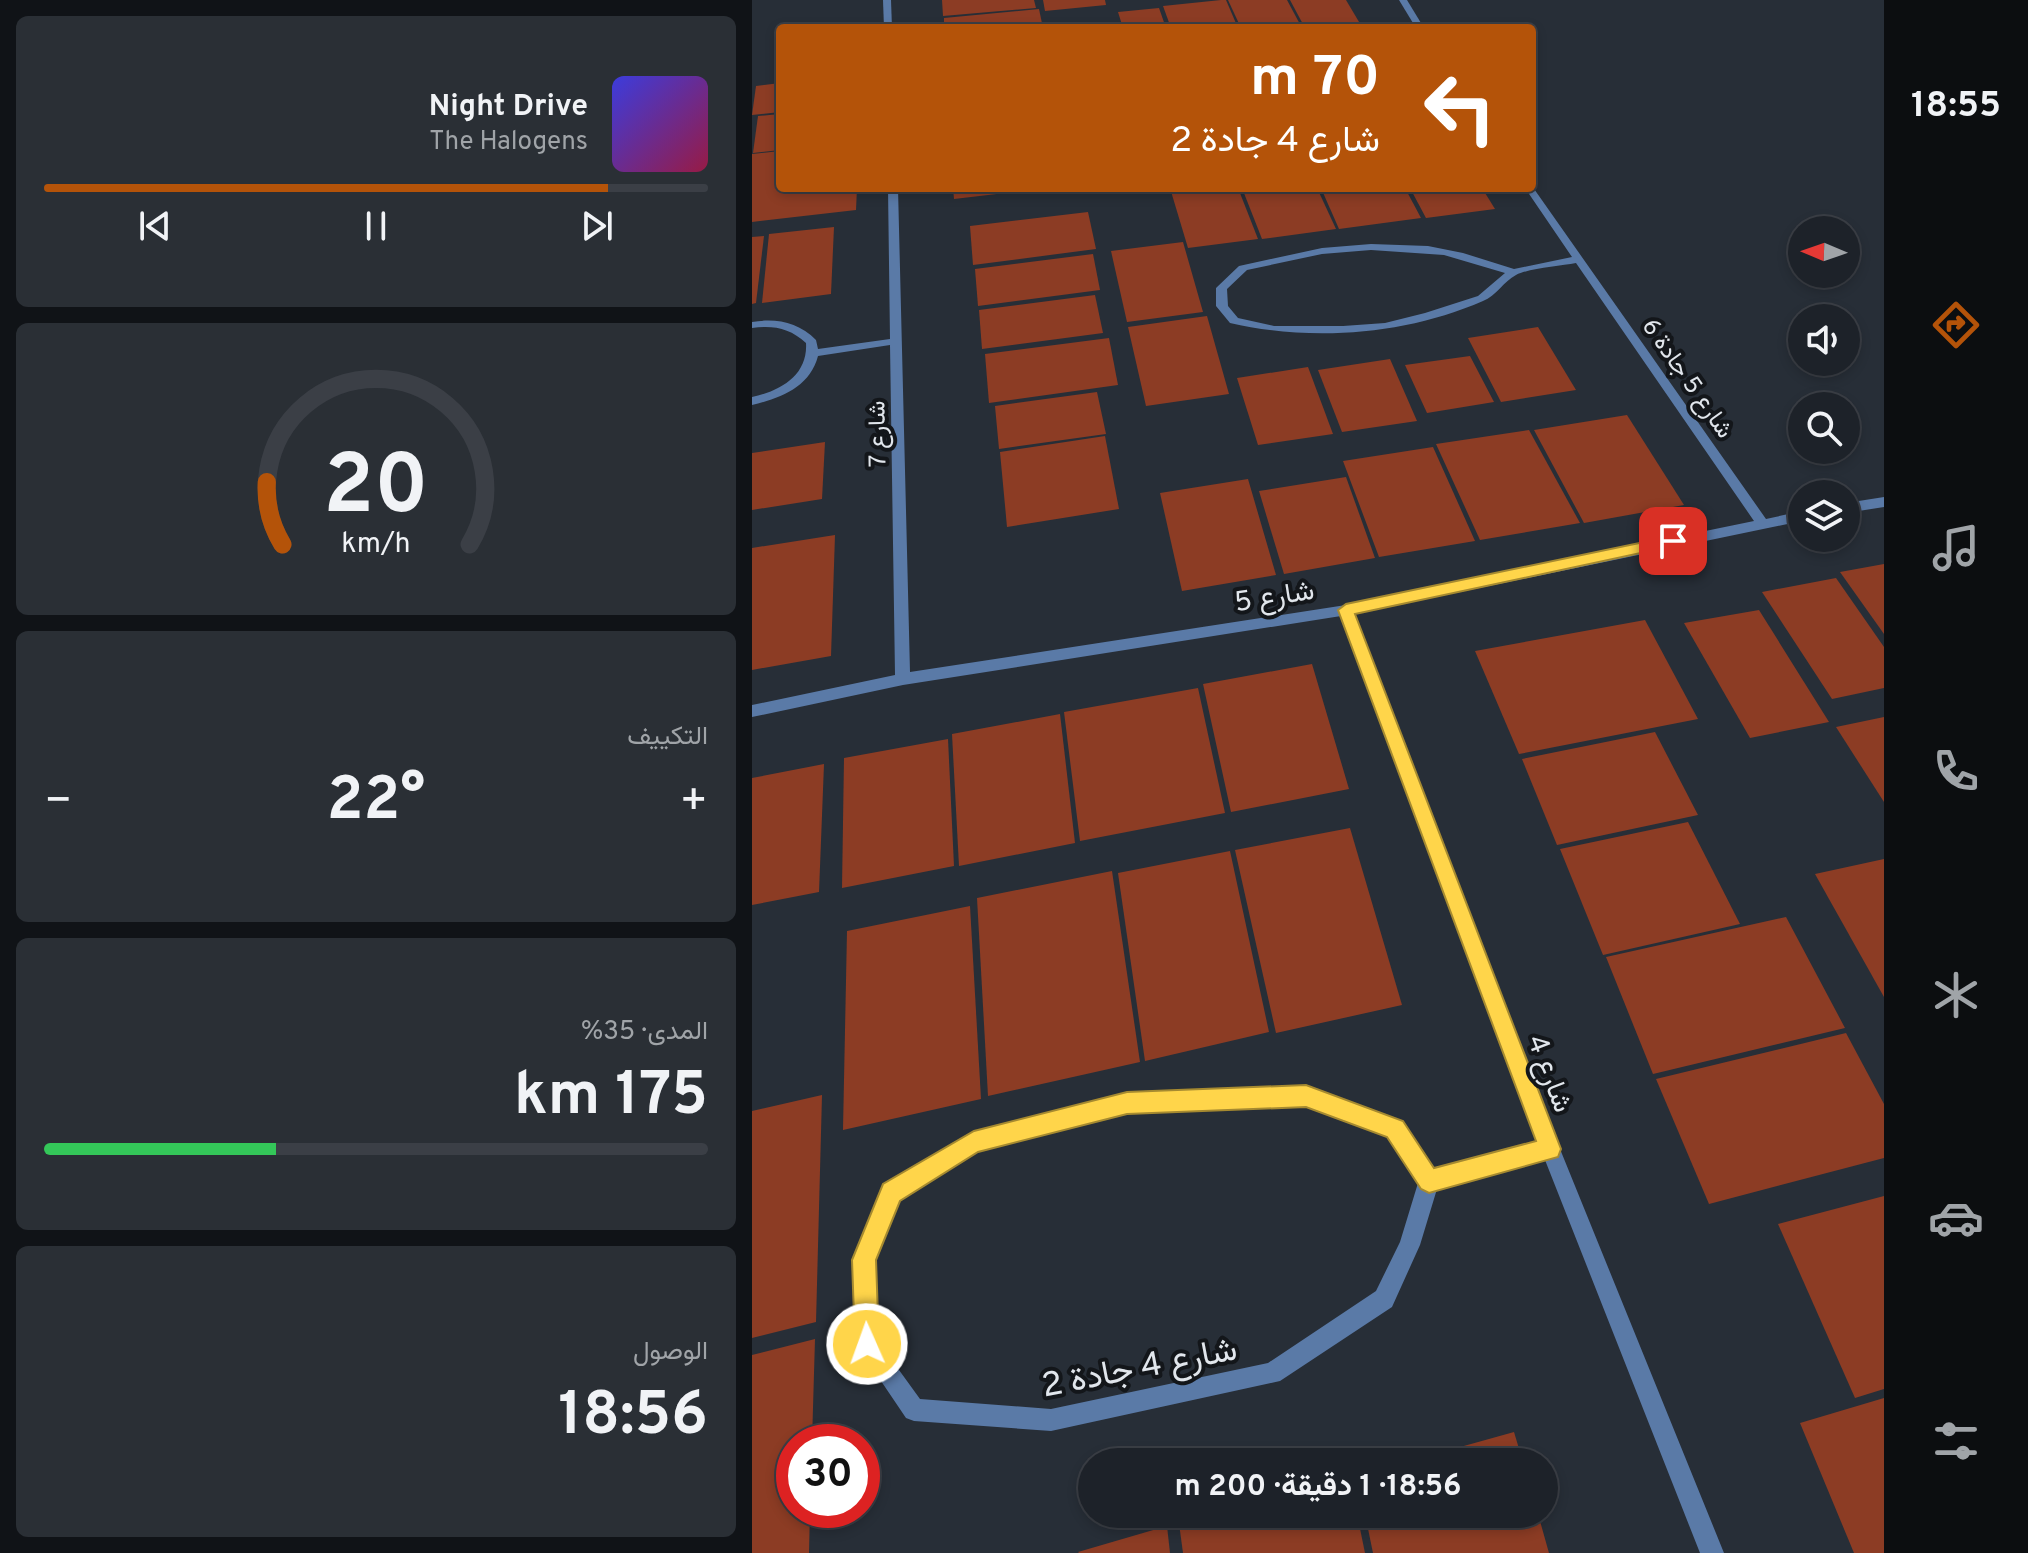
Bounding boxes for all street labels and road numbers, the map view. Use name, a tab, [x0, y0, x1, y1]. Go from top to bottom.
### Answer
street label: شارع 5 جادة 6	[1634, 313, 1739, 445]
street label: شارع 7	[863, 400, 895, 467]
street label: شارع 5	[1232, 574, 1317, 622]
street label: شارع 4	[1517, 1030, 1579, 1118]
street label: شارع 4 جادة 2	[1038, 1329, 1241, 1409]

